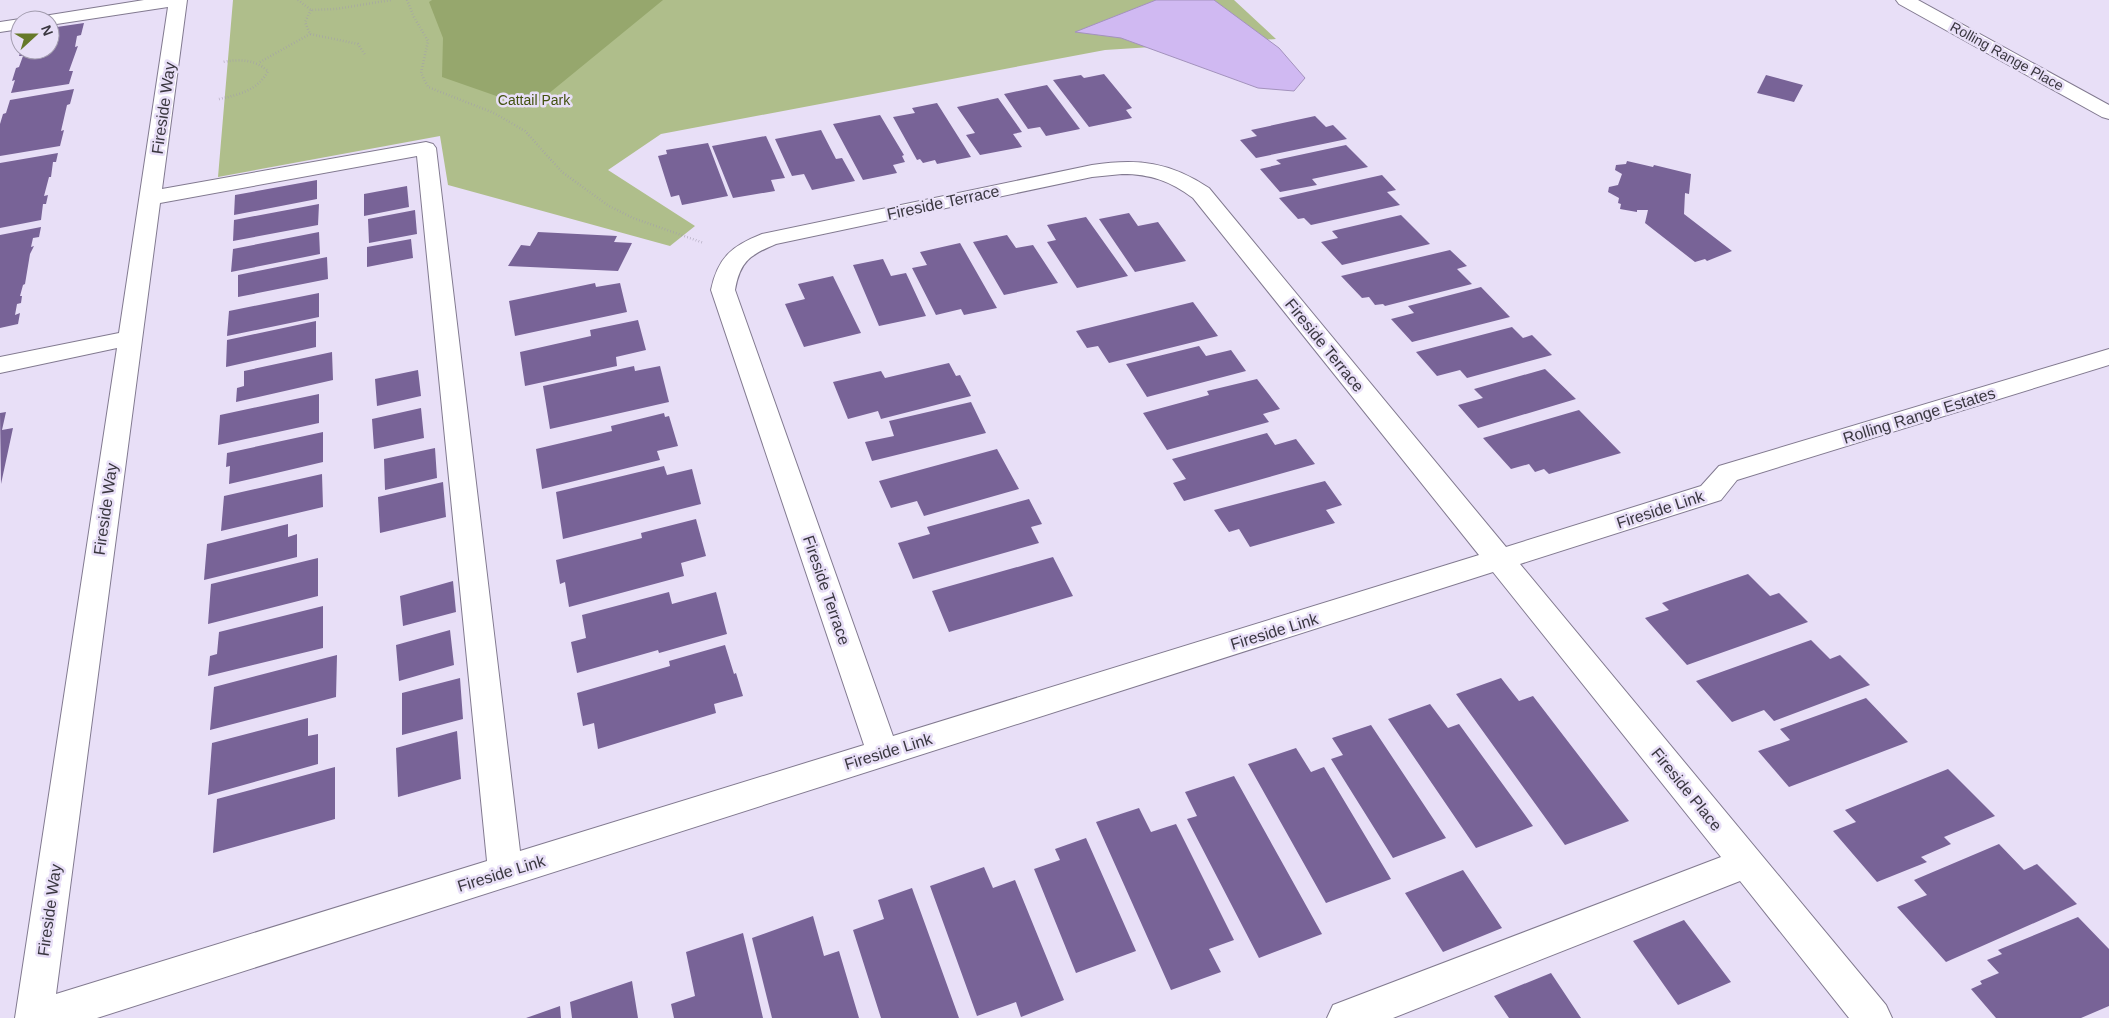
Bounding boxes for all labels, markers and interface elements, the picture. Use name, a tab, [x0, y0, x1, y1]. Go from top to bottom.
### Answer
north arrow	[10, 10, 60, 60]
street label: Rolling Range Place	[1948, 18, 2067, 94]
text: N	[38, 23, 56, 38]
street label: Fireside Way	[149, 61, 178, 155]
park label: Cattail Park	[498, 92, 571, 108]
street label: Fireside Terrace	[885, 182, 1001, 223]
street label: Fireside Terrace	[1282, 296, 1367, 395]
street label: Rolling Range Estates	[1841, 384, 1997, 447]
street label: Fireside Way	[91, 462, 120, 556]
street label: Fireside Link	[1614, 487, 1707, 532]
street label: Fireside Terrace	[800, 533, 853, 647]
street label: Fireside Link	[1228, 610, 1321, 653]
street label: Fireside Link	[842, 730, 935, 773]
street label: Fireside Place	[1648, 745, 1725, 834]
street label: Fireside Link	[455, 852, 548, 895]
street label: Fireside Way	[35, 863, 64, 957]

